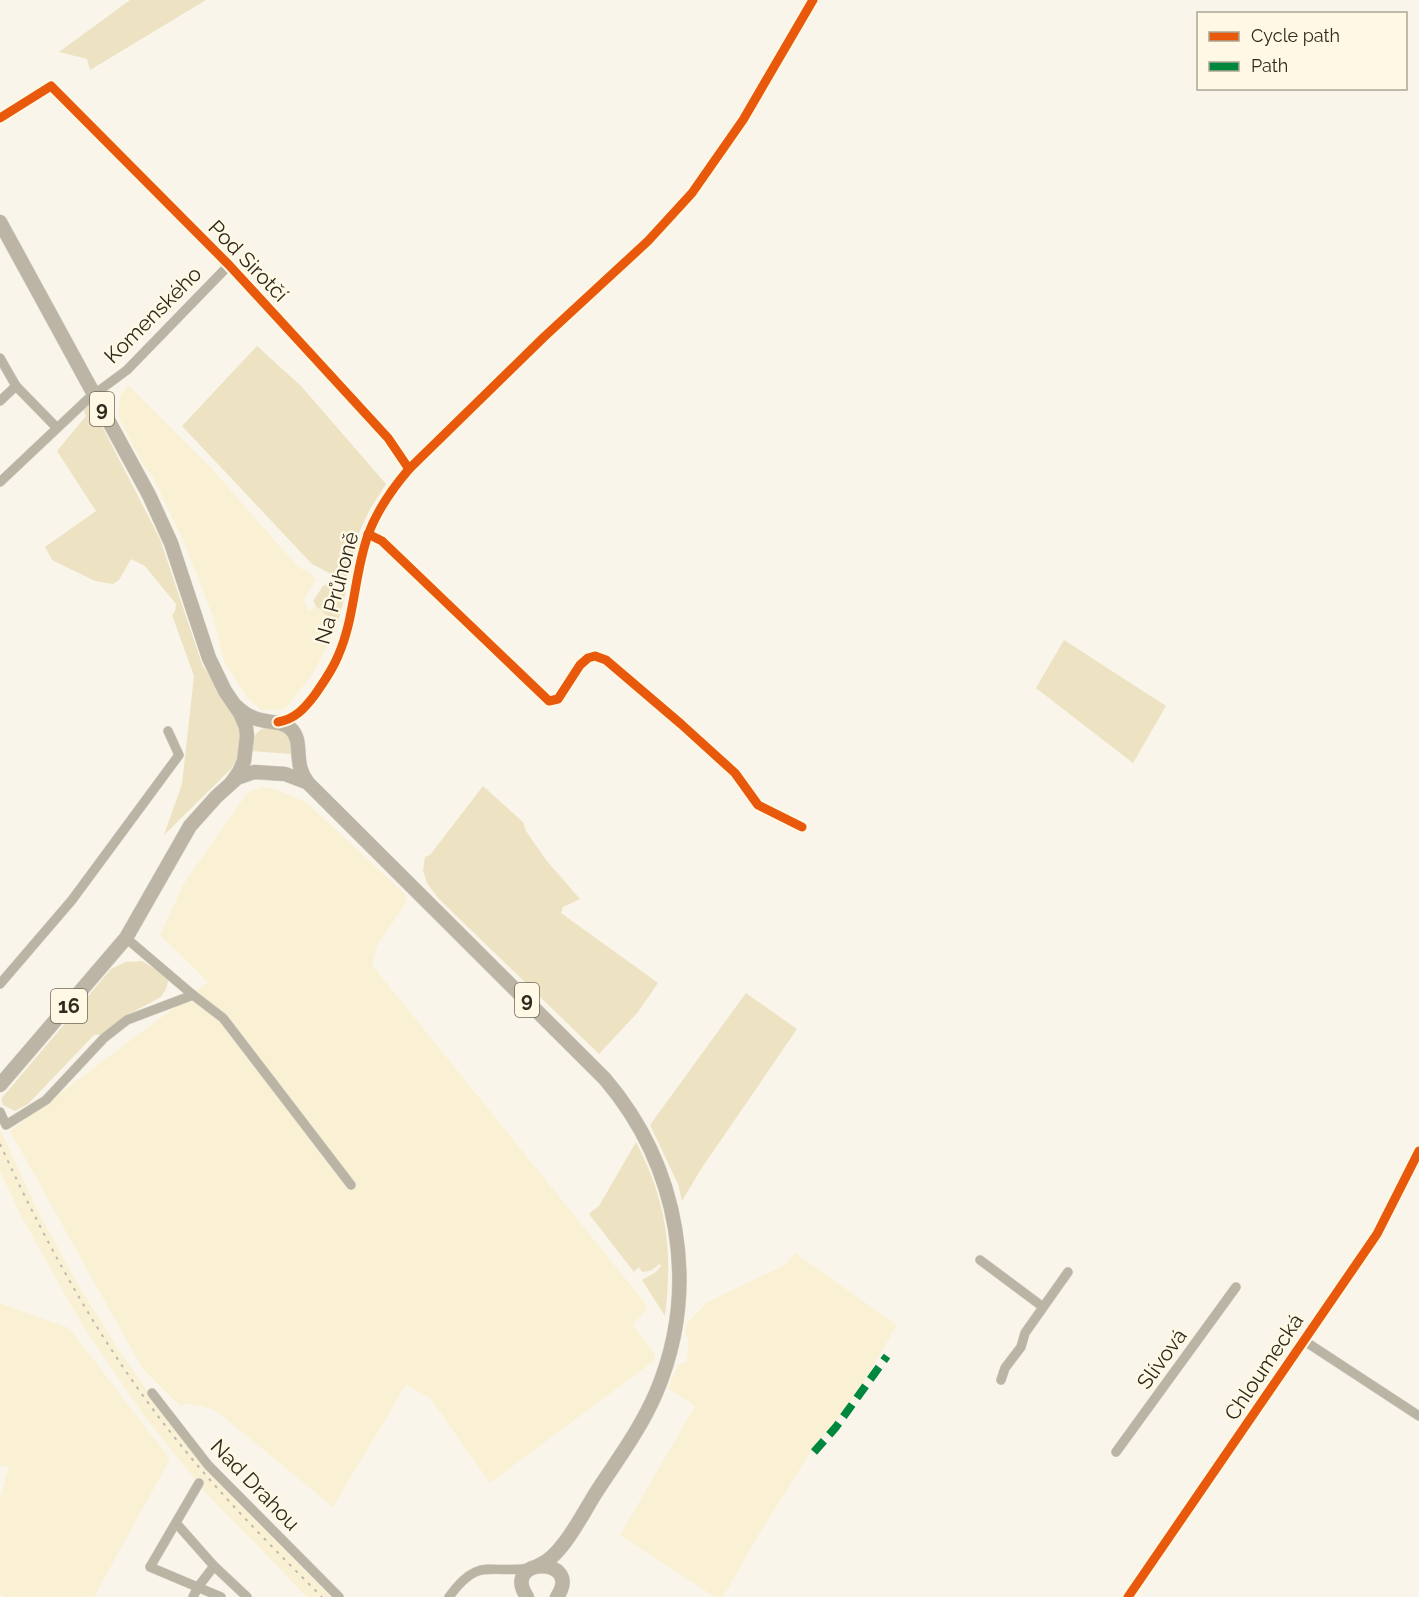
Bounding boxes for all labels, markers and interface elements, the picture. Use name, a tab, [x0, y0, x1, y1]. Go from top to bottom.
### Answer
legend	[1197, 12, 1407, 90]
text: Cycle path	[1251, 25, 1340, 46]
text: Path	[1251, 55, 1288, 76]
street label: Pod Sirotčí	[203, 215, 294, 307]
street label: Komenského	[99, 261, 206, 368]
road number: 9	[90, 392, 114, 426]
street label: Na Průhoně	[310, 529, 363, 647]
road number: 9	[515, 983, 539, 1017]
road number: 16	[51, 989, 87, 1023]
street label: Chloumecká	[1219, 1309, 1308, 1425]
street label: Slívová	[1131, 1324, 1192, 1394]
street label: Nad Drahou	[206, 1434, 305, 1535]

